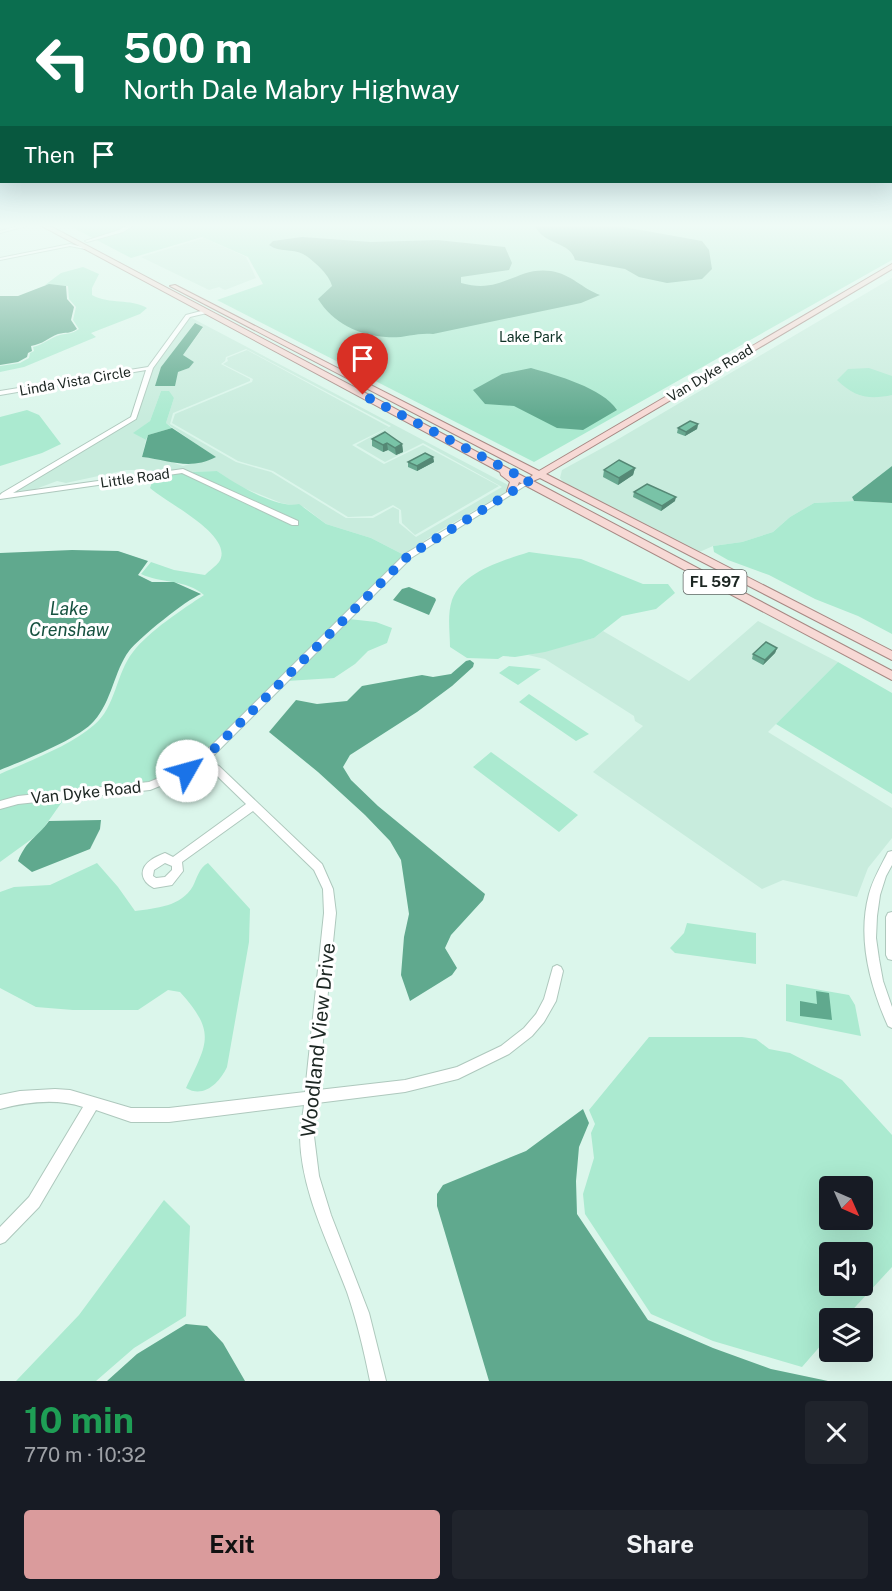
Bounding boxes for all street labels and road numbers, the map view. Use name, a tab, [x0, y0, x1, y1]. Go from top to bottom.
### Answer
street label: Van Dyke Road	[664, 341, 756, 405]
street label: Linda Vista Circle	[18, 363, 132, 399]
street label: Little Road	[99, 465, 171, 491]
road number: FL 597	[684, 570, 746, 594]
street label: Van Dyke Road	[30, 777, 142, 808]
street label: Woodland View Drive	[296, 941, 340, 1139]

